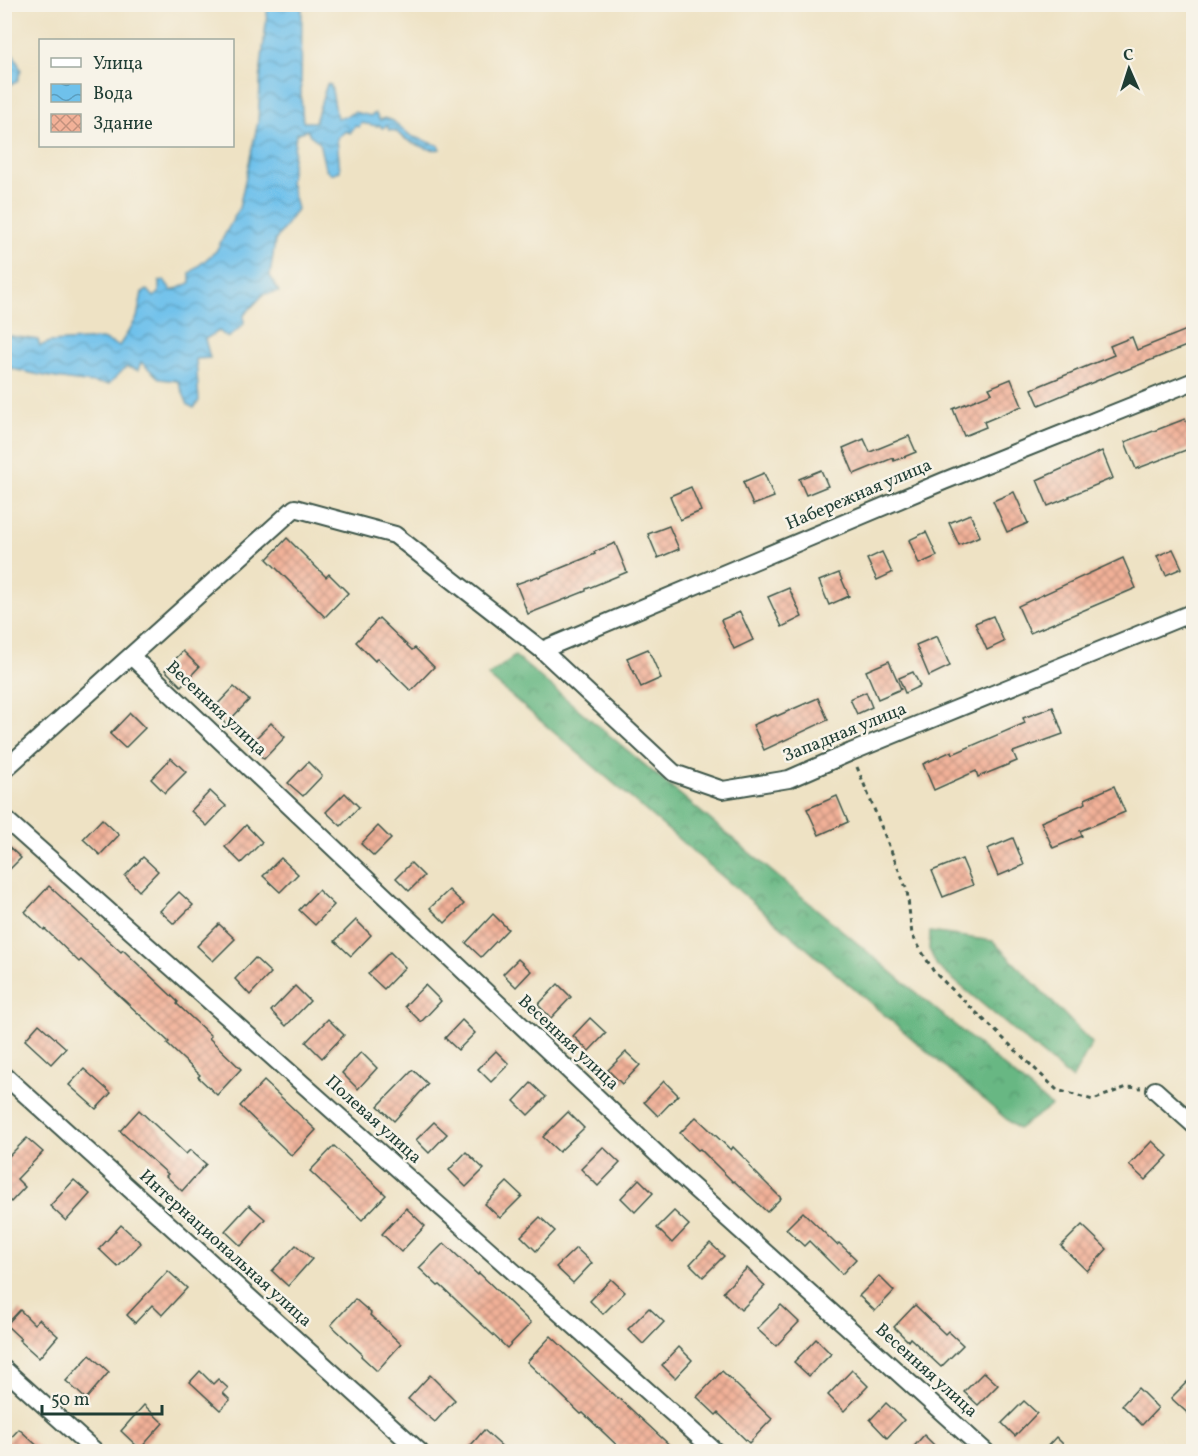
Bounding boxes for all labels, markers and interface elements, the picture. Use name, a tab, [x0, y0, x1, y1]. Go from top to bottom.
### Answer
legend	[39, 39, 234, 147]
north arrow	[1099, 39, 1159, 99]
text: С	[1123, 45, 1134, 67]
text: Улица	[93, 52, 143, 77]
text: Вода	[93, 82, 133, 107]
text: Здание	[93, 112, 153, 137]
street label: Набережная улица	[782, 453, 936, 537]
street label: Весенняя улица	[160, 655, 272, 763]
street label: Западная улица	[779, 697, 911, 769]
street label: Весенняя улица	[512, 989, 624, 1097]
street label: Полевая улица	[319, 1070, 427, 1170]
street label: Интернациональная улица	[133, 1164, 317, 1334]
street label: Весенняя улица	[869, 1318, 983, 1424]
scale bar	[42, 1378, 162, 1416]
text: 50 m	[51, 1388, 90, 1413]

